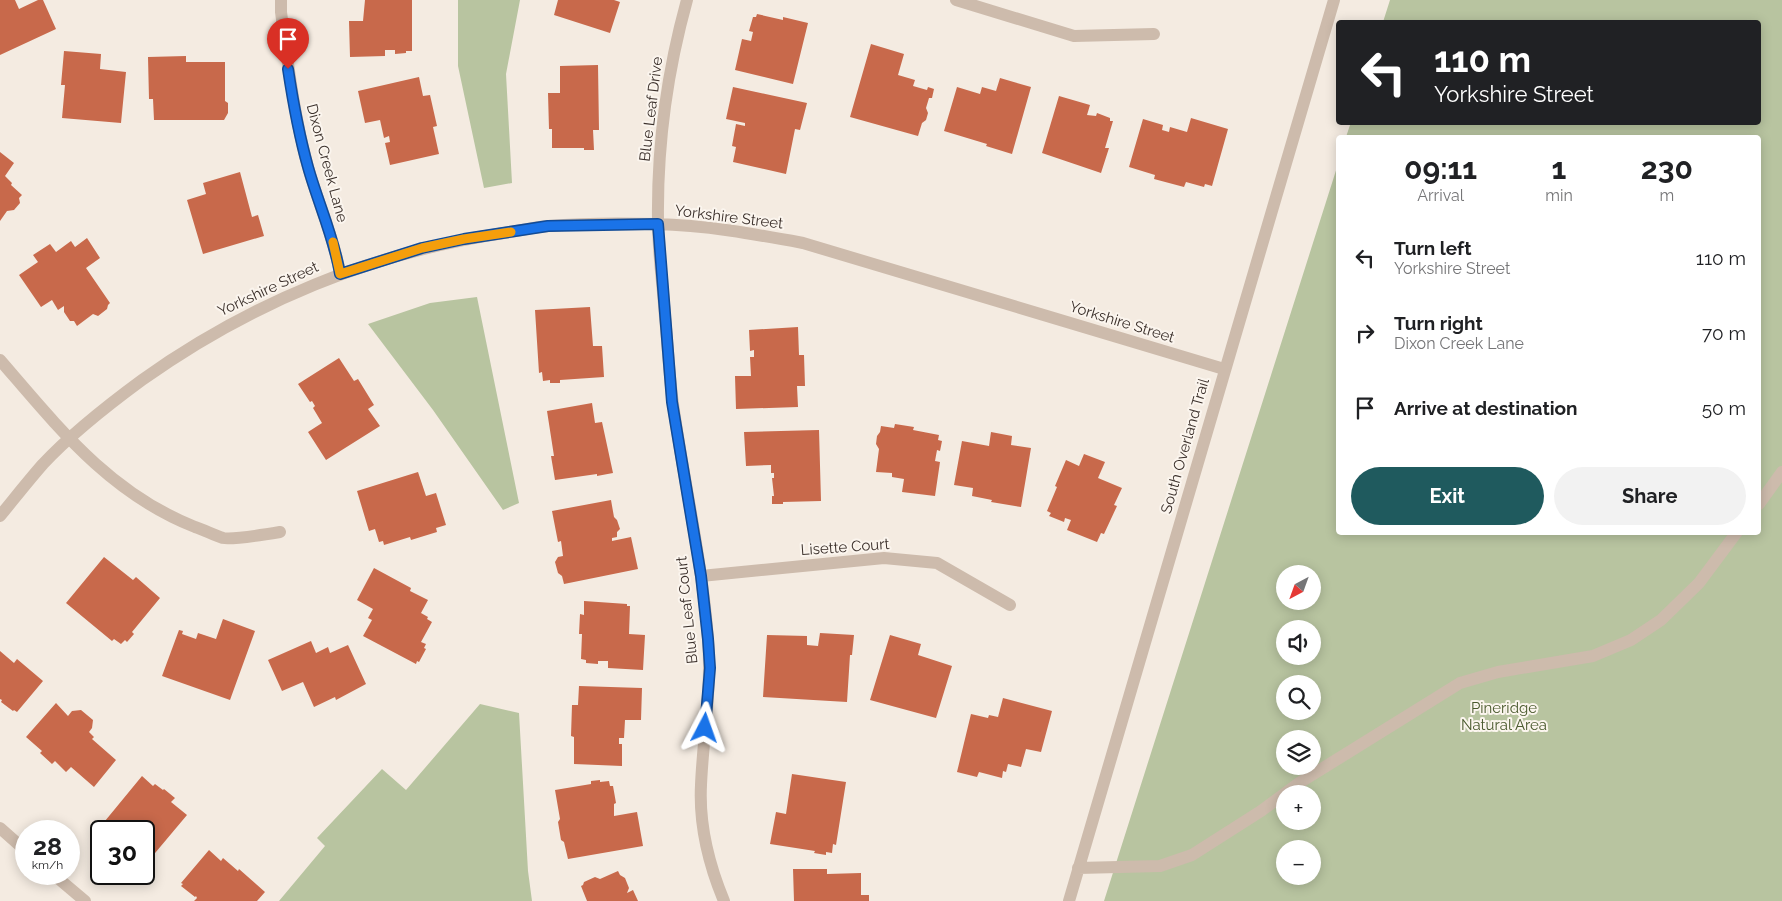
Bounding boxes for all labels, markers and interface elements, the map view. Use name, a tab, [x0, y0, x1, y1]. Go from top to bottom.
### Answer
pin	[267, 18, 309, 69]
icon: arrive	[274, 25, 302, 53]
text: 110 m	[1434, 39, 1531, 80]
icon: left	[1351, 40, 1416, 105]
street label: Blue Leaf Drive	[636, 55, 666, 162]
text: Yorkshire Street	[1434, 81, 1594, 107]
street label: Dixon Creek Lane	[303, 102, 352, 224]
text: 09:11	[1404, 151, 1477, 186]
text: 1	[1552, 151, 1566, 186]
text: 230	[1641, 151, 1693, 186]
text: Arrival	[1417, 186, 1464, 205]
text: min	[1545, 186, 1573, 205]
text: m	[1660, 186, 1674, 205]
street label: Yorkshire Street	[674, 201, 784, 233]
text: Turn left	[1394, 237, 1471, 259]
icon: left	[1351, 244, 1379, 272]
text: 110 m	[1696, 247, 1746, 269]
street label: Yorkshire Street	[215, 258, 321, 320]
text: Yorkshire Street	[1394, 259, 1510, 278]
street label: Yorkshire Street	[1067, 297, 1177, 347]
text: Turn right	[1394, 312, 1483, 334]
icon: right	[1351, 319, 1379, 347]
text: 70 m	[1702, 322, 1746, 344]
text: Dixon Creek Lane	[1394, 334, 1524, 353]
street label: South Overland Trail	[1157, 375, 1213, 516]
icon: arrive	[1351, 394, 1379, 422]
text: Arrive at destination	[1394, 397, 1578, 419]
text: 50 m	[1702, 397, 1746, 419]
button: Exit	[1351, 467, 1544, 525]
button: Share	[1554, 467, 1746, 525]
street label: Lisette Court	[800, 535, 890, 559]
street label: Blue Leaf Court	[672, 555, 702, 665]
north arrow	[1276, 565, 1321, 610]
map controls	[1276, 565, 1321, 885]
button: sound	[1276, 620, 1321, 665]
button: search	[1276, 675, 1321, 720]
park label: Pineridge Natural Area	[1461, 699, 1547, 734]
position arrow	[678, 701, 730, 753]
button: layers	[1276, 730, 1321, 775]
button: +	[1276, 785, 1321, 830]
speed limit sign: 30	[90, 820, 155, 885]
text: 28	[33, 831, 62, 861]
button: −	[1276, 840, 1321, 885]
text: km/h	[32, 858, 63, 872]

